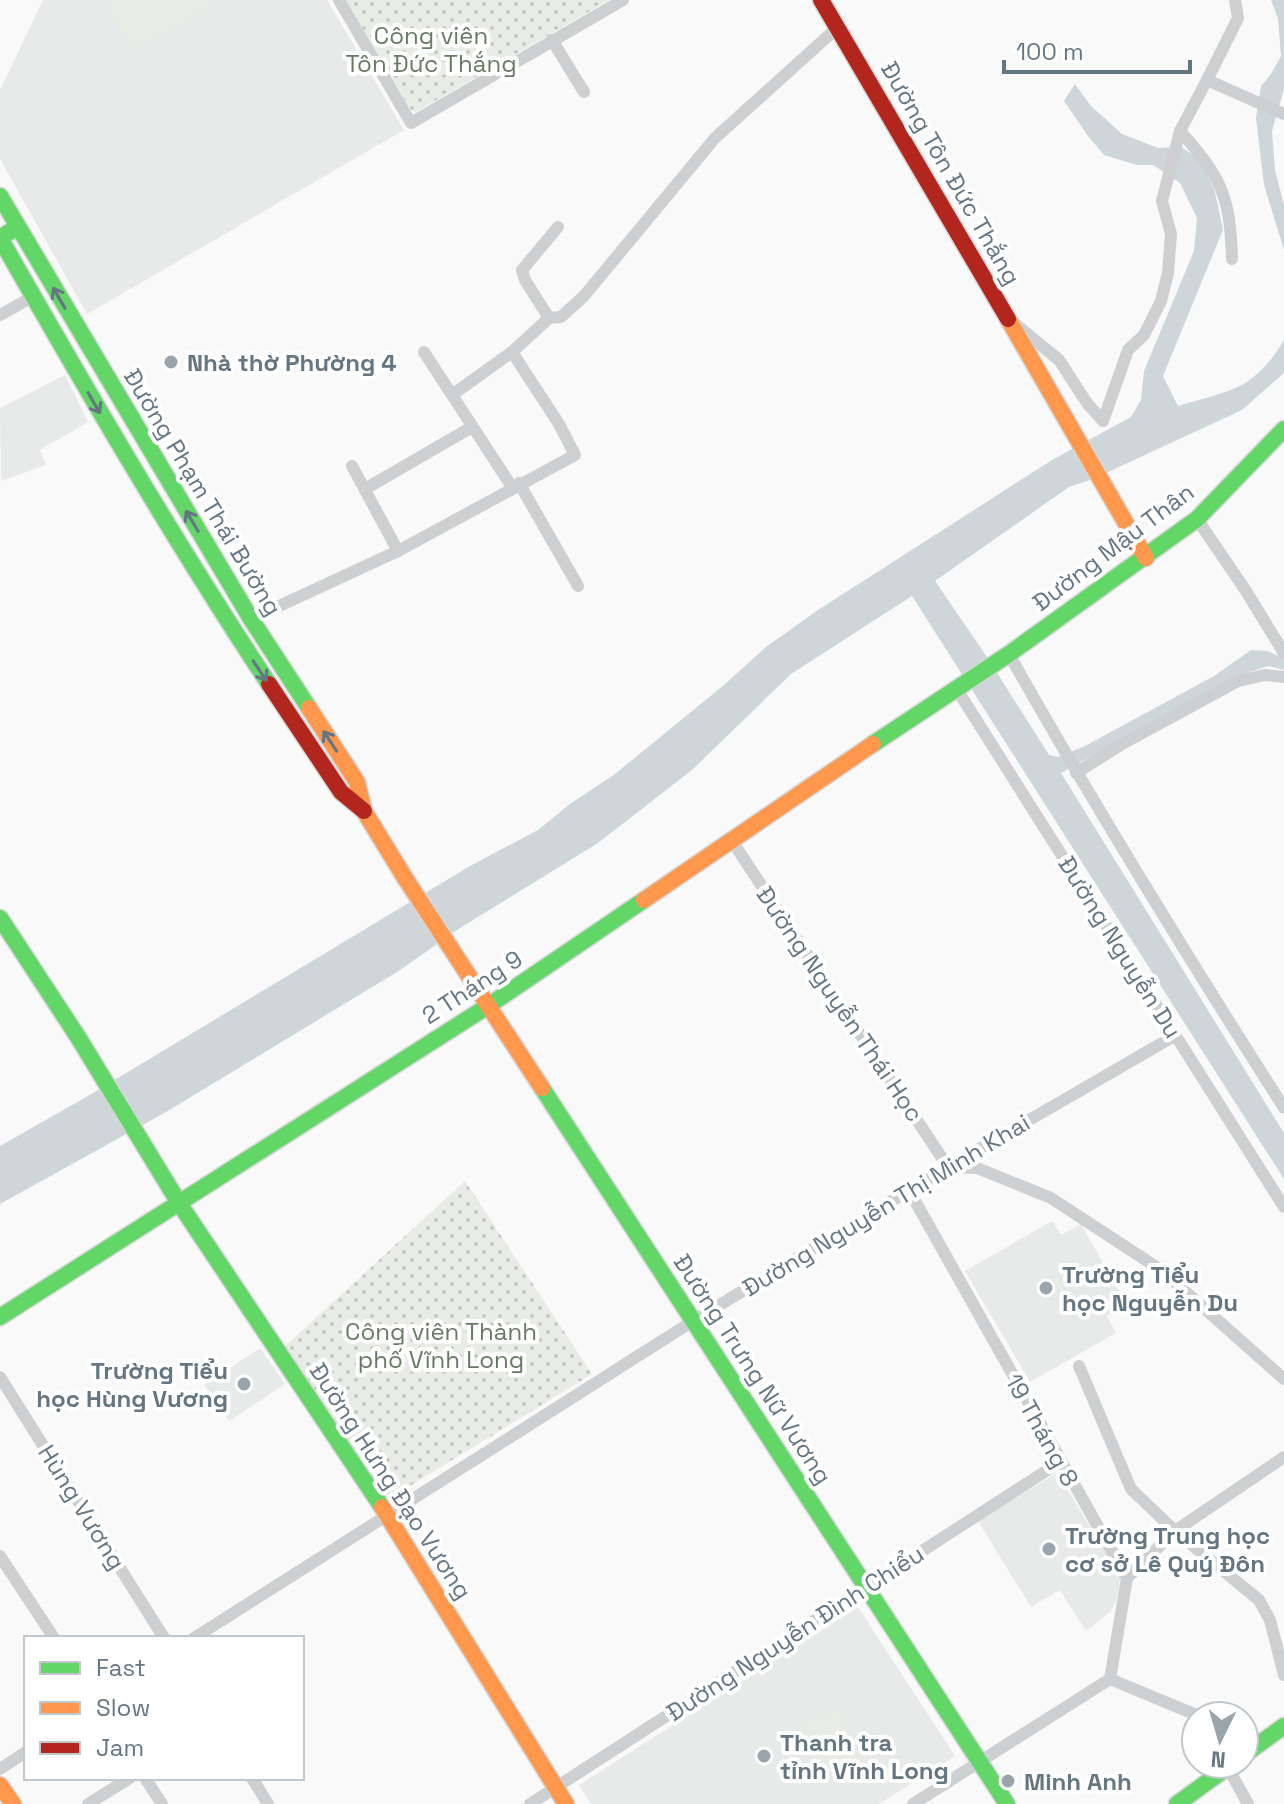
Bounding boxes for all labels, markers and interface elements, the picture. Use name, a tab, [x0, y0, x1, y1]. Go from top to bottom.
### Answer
park label: Công viên Tôn Đức Thắng	[345, 20, 517, 79]
scale bar	[1004, 24, 1190, 74]
text: 100 m	[1016, 36, 1084, 67]
street label: Đường Tôn Đức Thắng	[874, 56, 1028, 290]
one-way arrow	[50, 287, 66, 310]
place label: Nhà thờ Phường 4	[187, 347, 397, 378]
marker: Nhà thờ Phường 4	[162, 353, 180, 371]
street label: Đường Phạm Thái Bường	[117, 363, 289, 621]
one-way arrow	[87, 390, 102, 414]
street label: Đường Mậu Thân	[1026, 476, 1200, 618]
one-way arrow	[184, 510, 200, 533]
one-way arrow	[252, 660, 269, 682]
one-way arrow	[322, 731, 339, 753]
street label: Đường Nguyễn Du	[1051, 850, 1189, 1044]
street label: Đường Nguyễn Thái Học	[750, 880, 930, 1128]
street label: 2 Tháng 9	[416, 943, 528, 1031]
street label: Đường Nguyễn Thị Minh Khai	[737, 1107, 1035, 1303]
street label: Đường Trưng Nữ Vương	[667, 1248, 839, 1490]
place label: Trường Tiểu học Nguyễn Du	[1062, 1259, 1238, 1318]
marker: Trường Tiểu học Nguyễn Du	[1037, 1279, 1055, 1297]
park label: Công viên Thành phố Vĩnh Long	[345, 1316, 537, 1375]
place label: Trường Tiểu học Hùng Vương	[36, 1355, 228, 1414]
street label: Đường Hưng Đạo Vương	[303, 1357, 479, 1605]
street label: 19 Tháng 8	[998, 1368, 1086, 1492]
marker: Trường Tiểu học Hùng Vương	[235, 1375, 253, 1393]
street label: Hùng Vương	[31, 1439, 133, 1575]
place label: Trường Trung học cơ sở Lê Quý Đôn	[1065, 1520, 1270, 1579]
street label: Đường Nguyễn Đình Chiểu	[660, 1538, 930, 1728]
marker: Trường Trung học cơ sở Lê Quý Đôn	[1040, 1540, 1058, 1558]
legend	[24, 1636, 304, 1780]
text: Fast	[96, 1652, 146, 1683]
text: Slow	[96, 1692, 150, 1723]
north arrow	[1180, 1700, 1260, 1780]
place label: Thanh tra tỉnh Vĩnh Long	[780, 1727, 949, 1786]
text: Jam	[96, 1732, 144, 1763]
text: N	[1210, 1745, 1227, 1775]
marker: Thanh tra tỉnh Vĩnh Long	[755, 1747, 773, 1765]
place label: Minh Anh	[1024, 1766, 1132, 1797]
marker: Minh Anh	[999, 1772, 1017, 1790]

